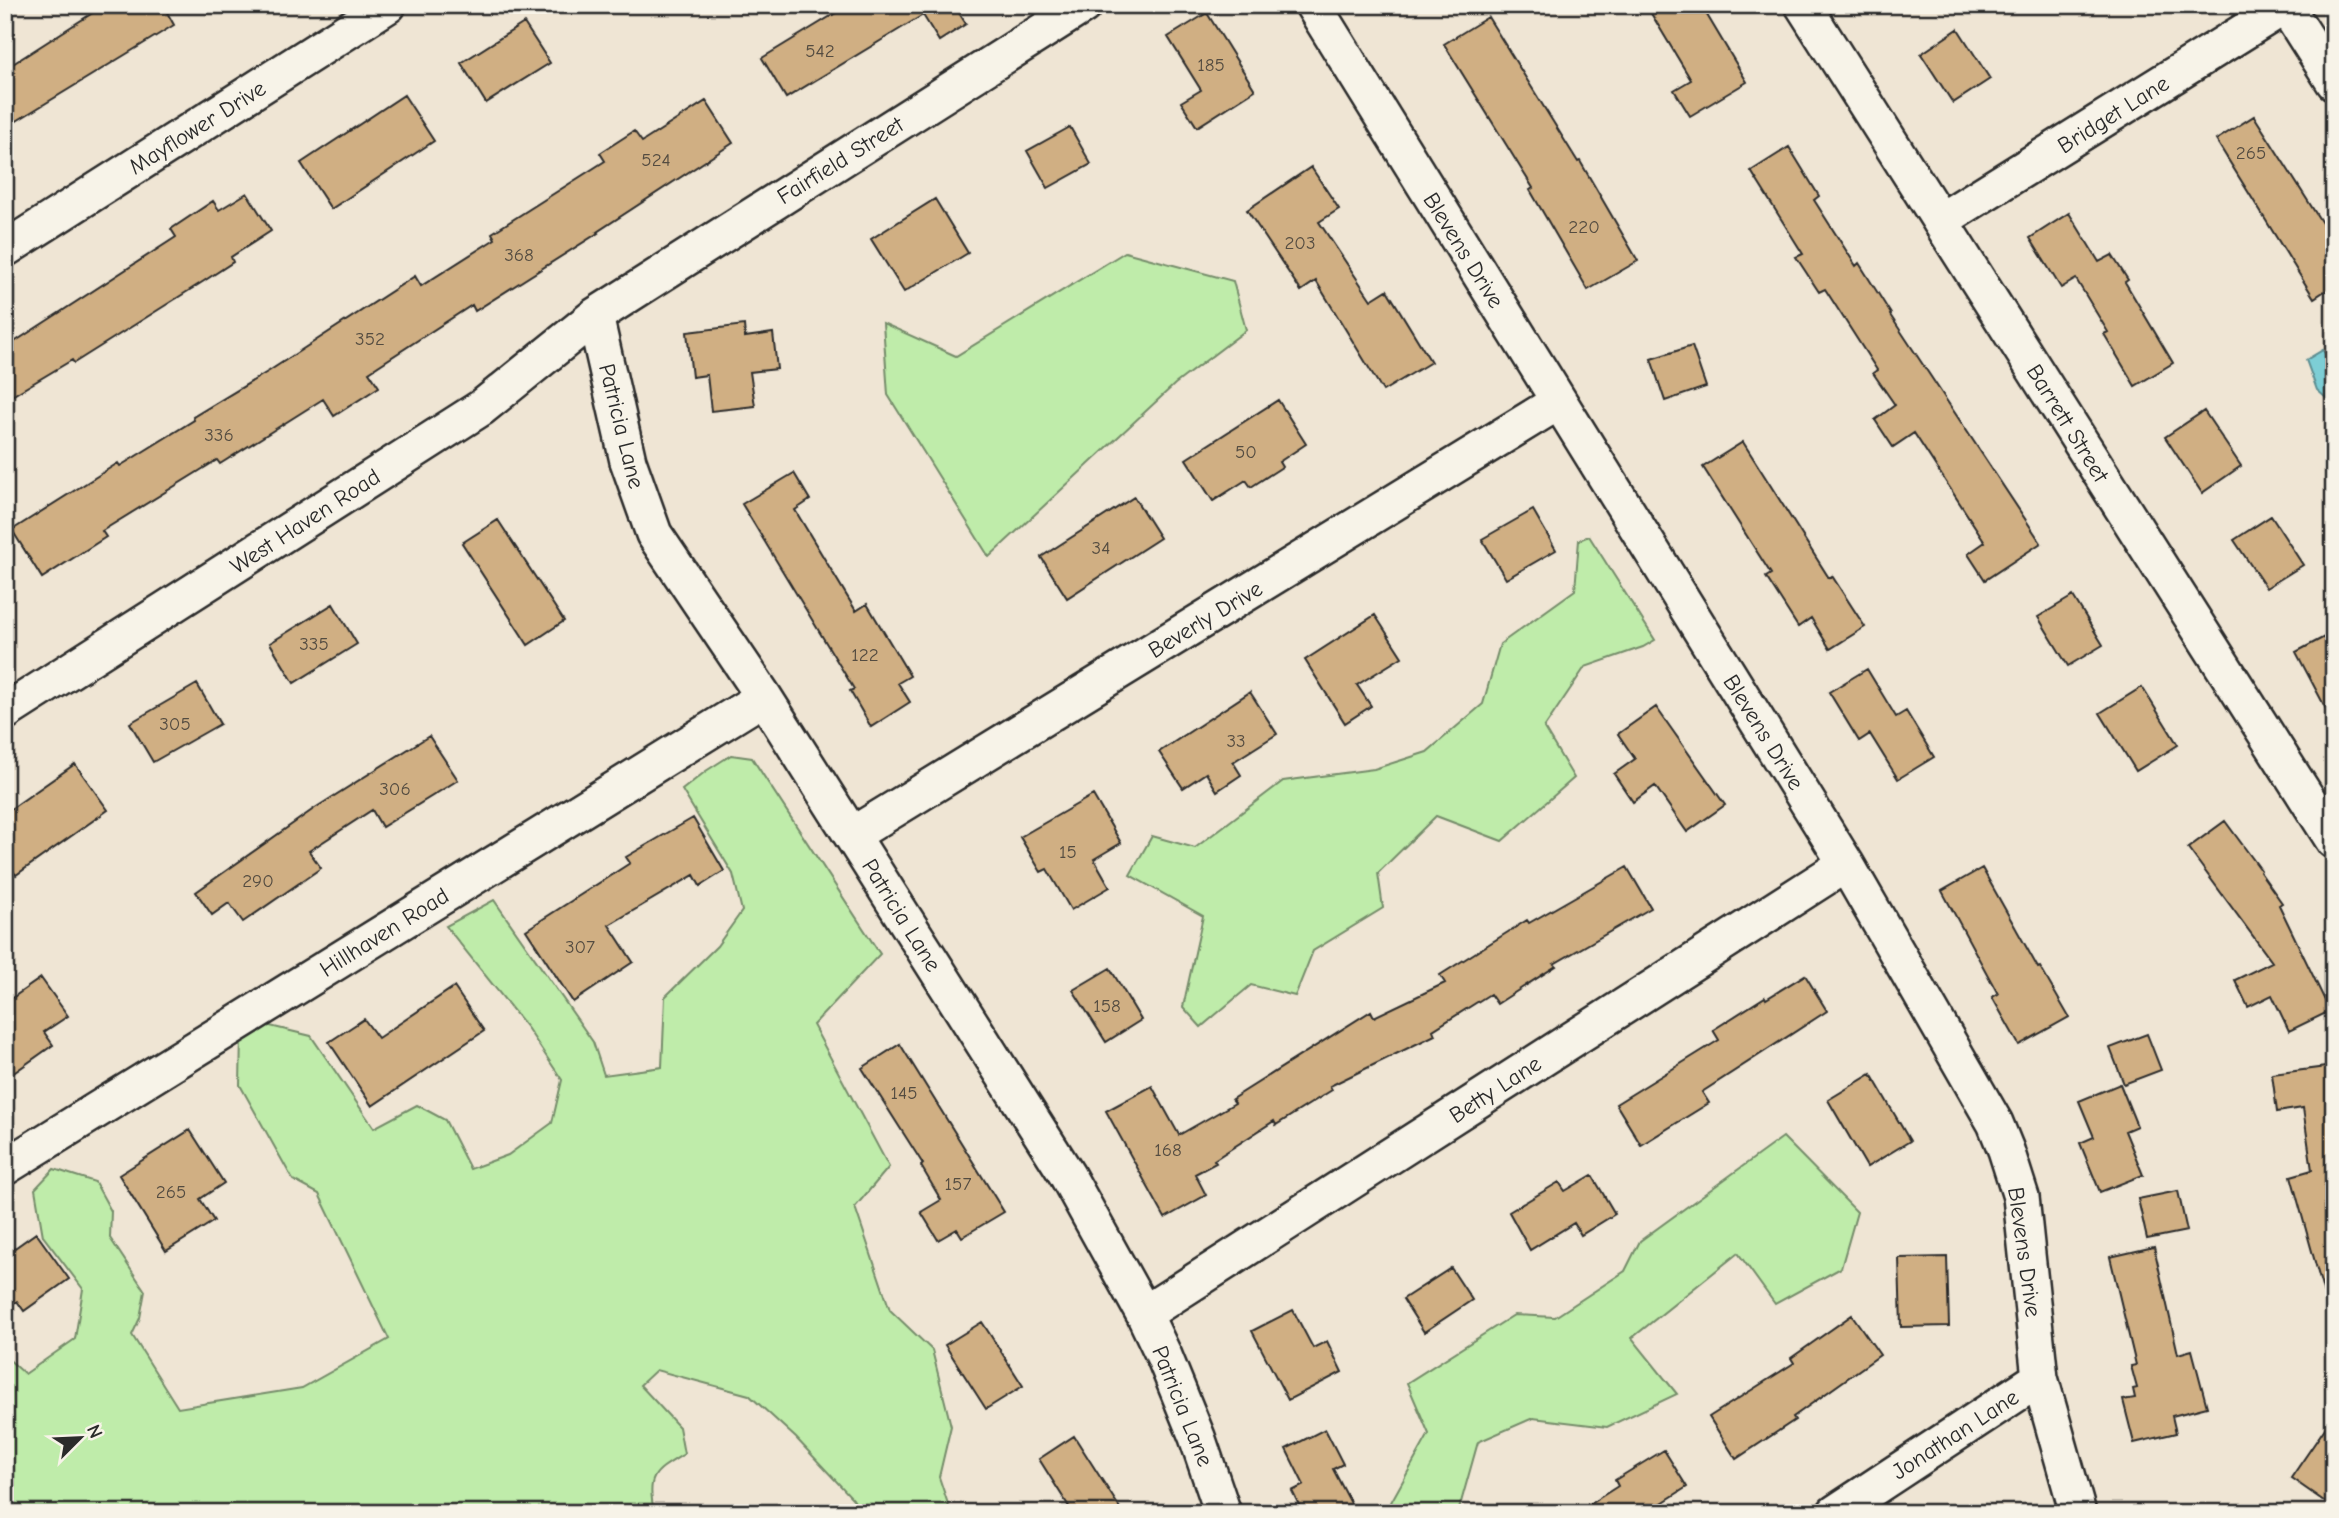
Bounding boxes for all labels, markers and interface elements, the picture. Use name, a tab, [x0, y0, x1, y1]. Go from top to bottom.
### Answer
house number: 542	[805, 40, 835, 62]
house number: 185	[1197, 54, 1225, 76]
street label: Bridget Lane	[2053, 70, 2174, 159]
street label: Mayflower Drive	[124, 75, 271, 180]
street label: Fairfield Street	[772, 110, 910, 210]
house number: 265	[2236, 142, 2266, 164]
house number: 524	[641, 149, 671, 171]
street label: Blevens Drive	[1417, 188, 1510, 313]
house number: 220	[1568, 216, 1600, 238]
house number: 203	[1284, 232, 1316, 254]
house number: 368	[504, 244, 534, 266]
house number: 352	[355, 328, 385, 350]
street label: Barrett Street	[2021, 359, 2115, 488]
street label: Patricia Lane	[593, 361, 650, 491]
house number: 336	[204, 424, 234, 446]
house number: 50	[1235, 441, 1257, 463]
street label: West Haven Road	[225, 463, 385, 580]
house number: 34	[1092, 537, 1110, 559]
street label: Beverly Drive	[1143, 575, 1267, 664]
house number: 335	[299, 633, 329, 655]
house number: 122	[851, 644, 879, 666]
street label: Blevens Drive	[1717, 670, 1810, 795]
house number: 305	[159, 713, 191, 735]
house number: 33	[1226, 730, 1246, 752]
house number: 306	[379, 778, 411, 800]
house number: 15	[1059, 841, 1077, 863]
street label: Patricia Lane	[856, 854, 947, 977]
house number: 290	[242, 870, 274, 892]
street label: Hillhaven Road	[315, 882, 454, 983]
house number: 307	[565, 936, 595, 958]
house number: 158	[1093, 995, 1121, 1017]
street label: Betty Lane	[1444, 1050, 1546, 1129]
house number: 145	[891, 1082, 917, 1104]
house number: 168	[1154, 1139, 1182, 1161]
house number: 157	[945, 1173, 971, 1195]
house number: 265	[156, 1181, 186, 1203]
street label: Blevens Drive	[2002, 1185, 2047, 1319]
street label: Patricia Lane	[1146, 1342, 1219, 1470]
street label: Jonathan Lane	[1887, 1383, 2024, 1485]
north arrow	[46, 1402, 116, 1472]
text: N	[82, 1421, 107, 1442]

